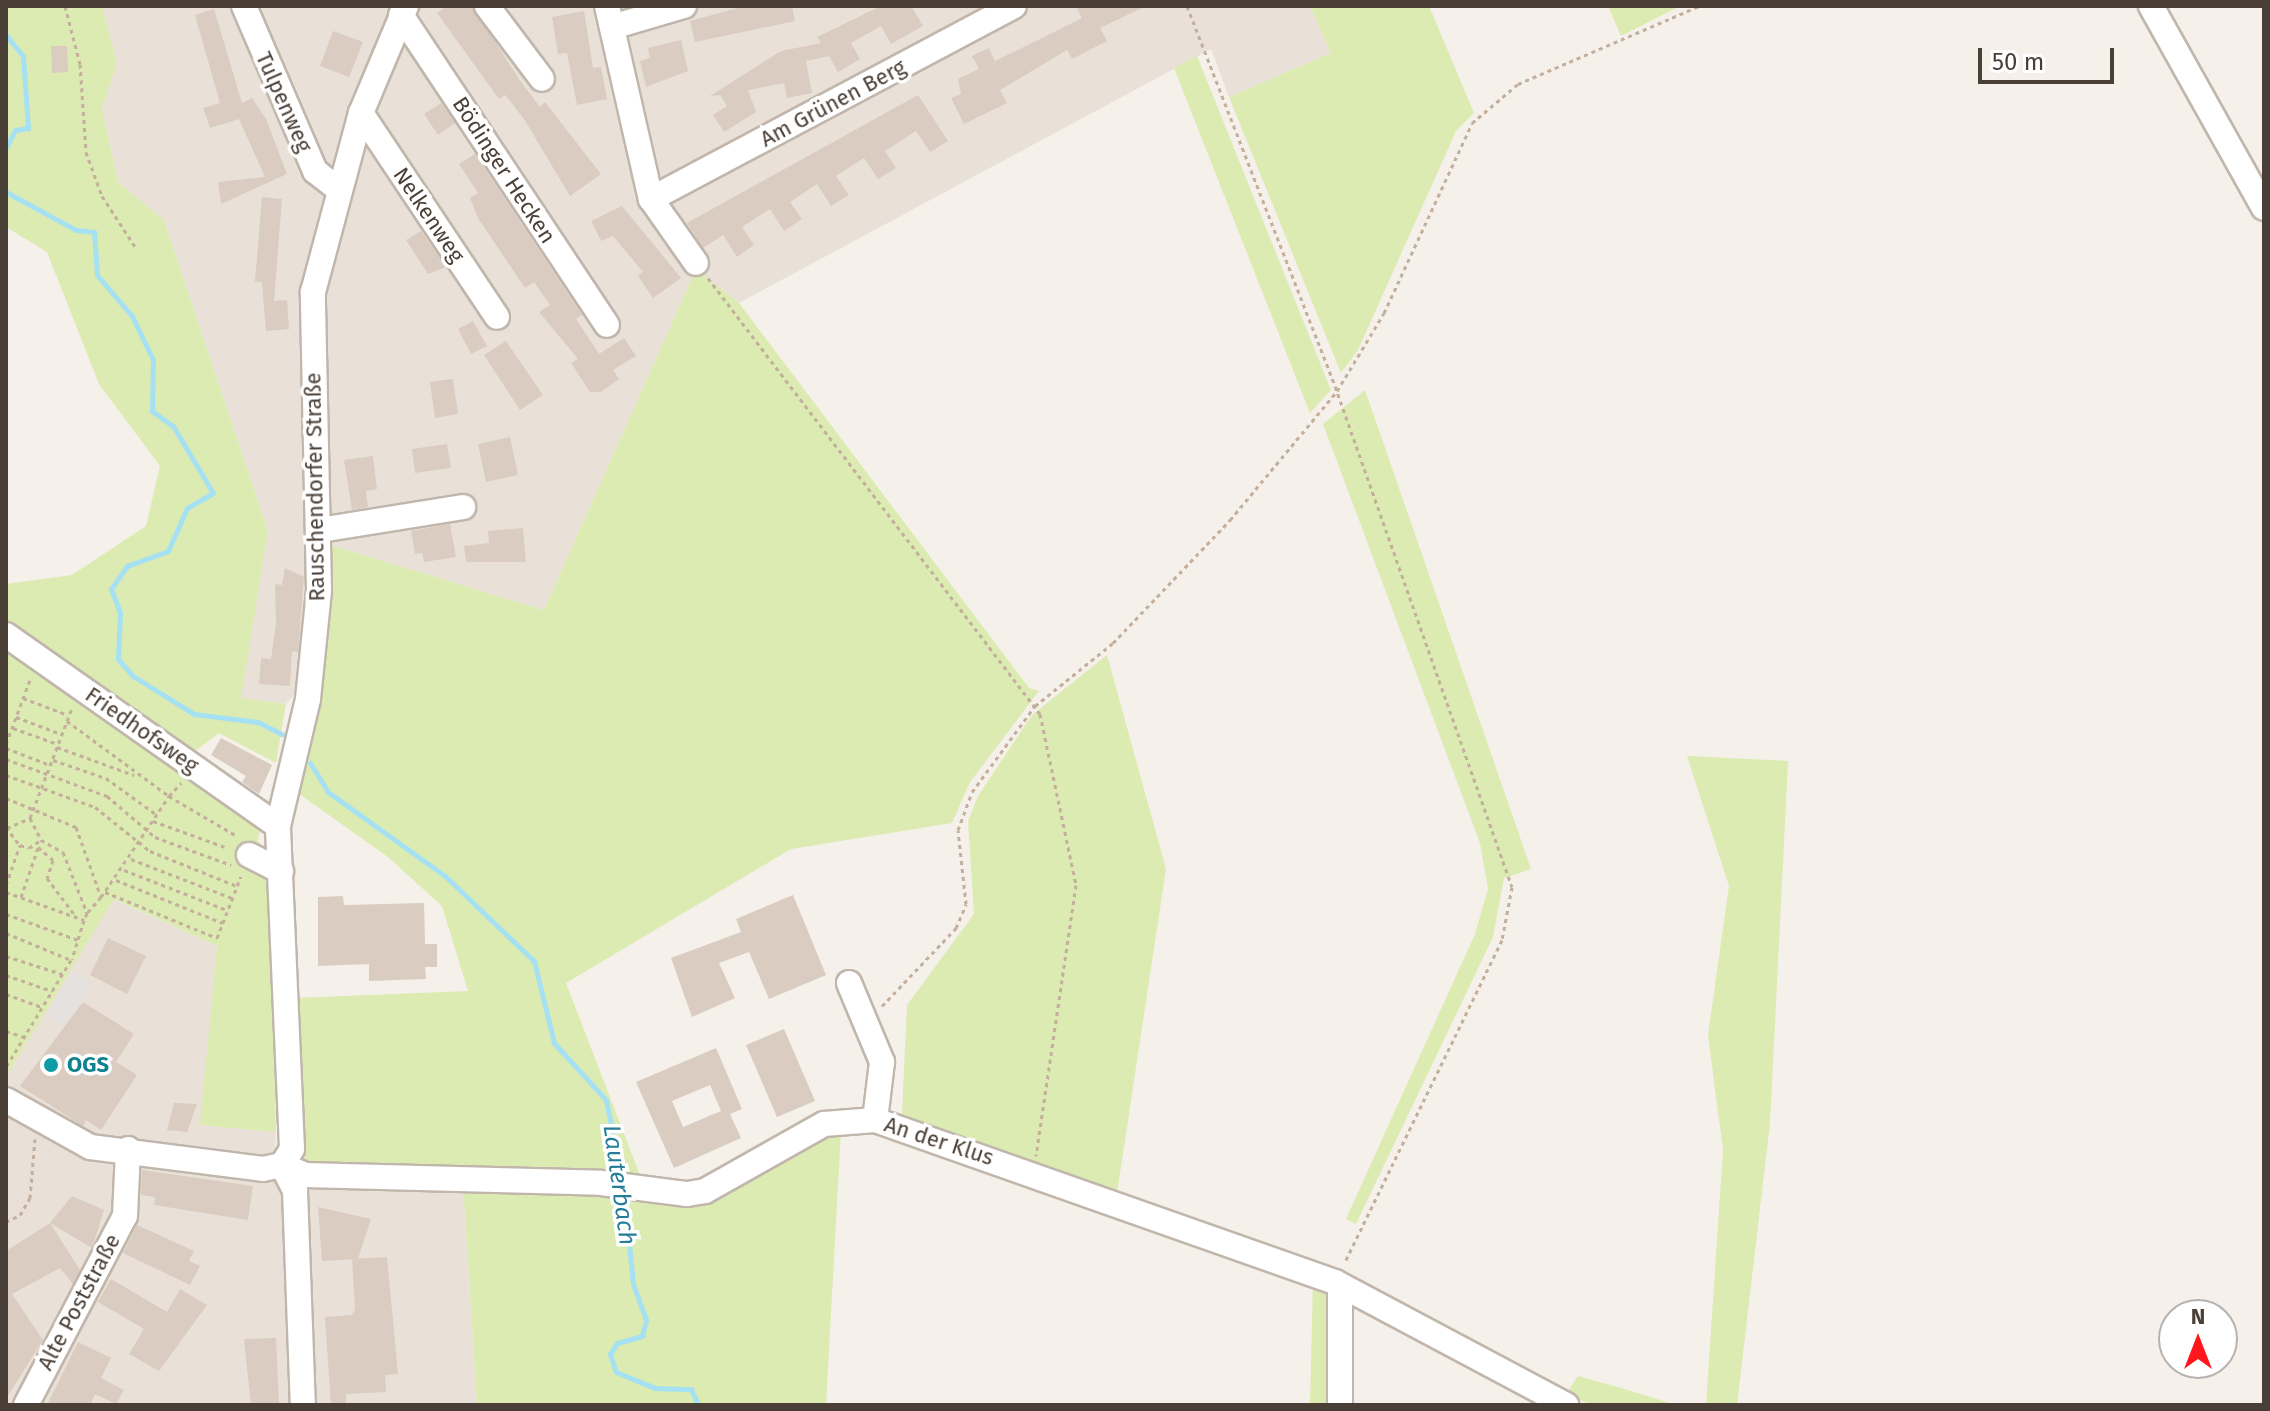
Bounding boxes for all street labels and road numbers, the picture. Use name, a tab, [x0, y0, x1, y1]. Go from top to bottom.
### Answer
street label: Tulpenweg	[250, 48, 318, 156]
street label: Am Grünen Berg	[756, 54, 910, 152]
street label: Bödinger Hecken	[447, 92, 561, 248]
street label: Nelkenweg	[388, 163, 470, 267]
street label: Rauschendorfer Straße	[300, 372, 330, 602]
street label: Friedhofsweg	[80, 681, 204, 779]
street label: An der Klus	[881, 1111, 997, 1171]
street label: Alte Poststraße	[32, 1229, 126, 1375]

